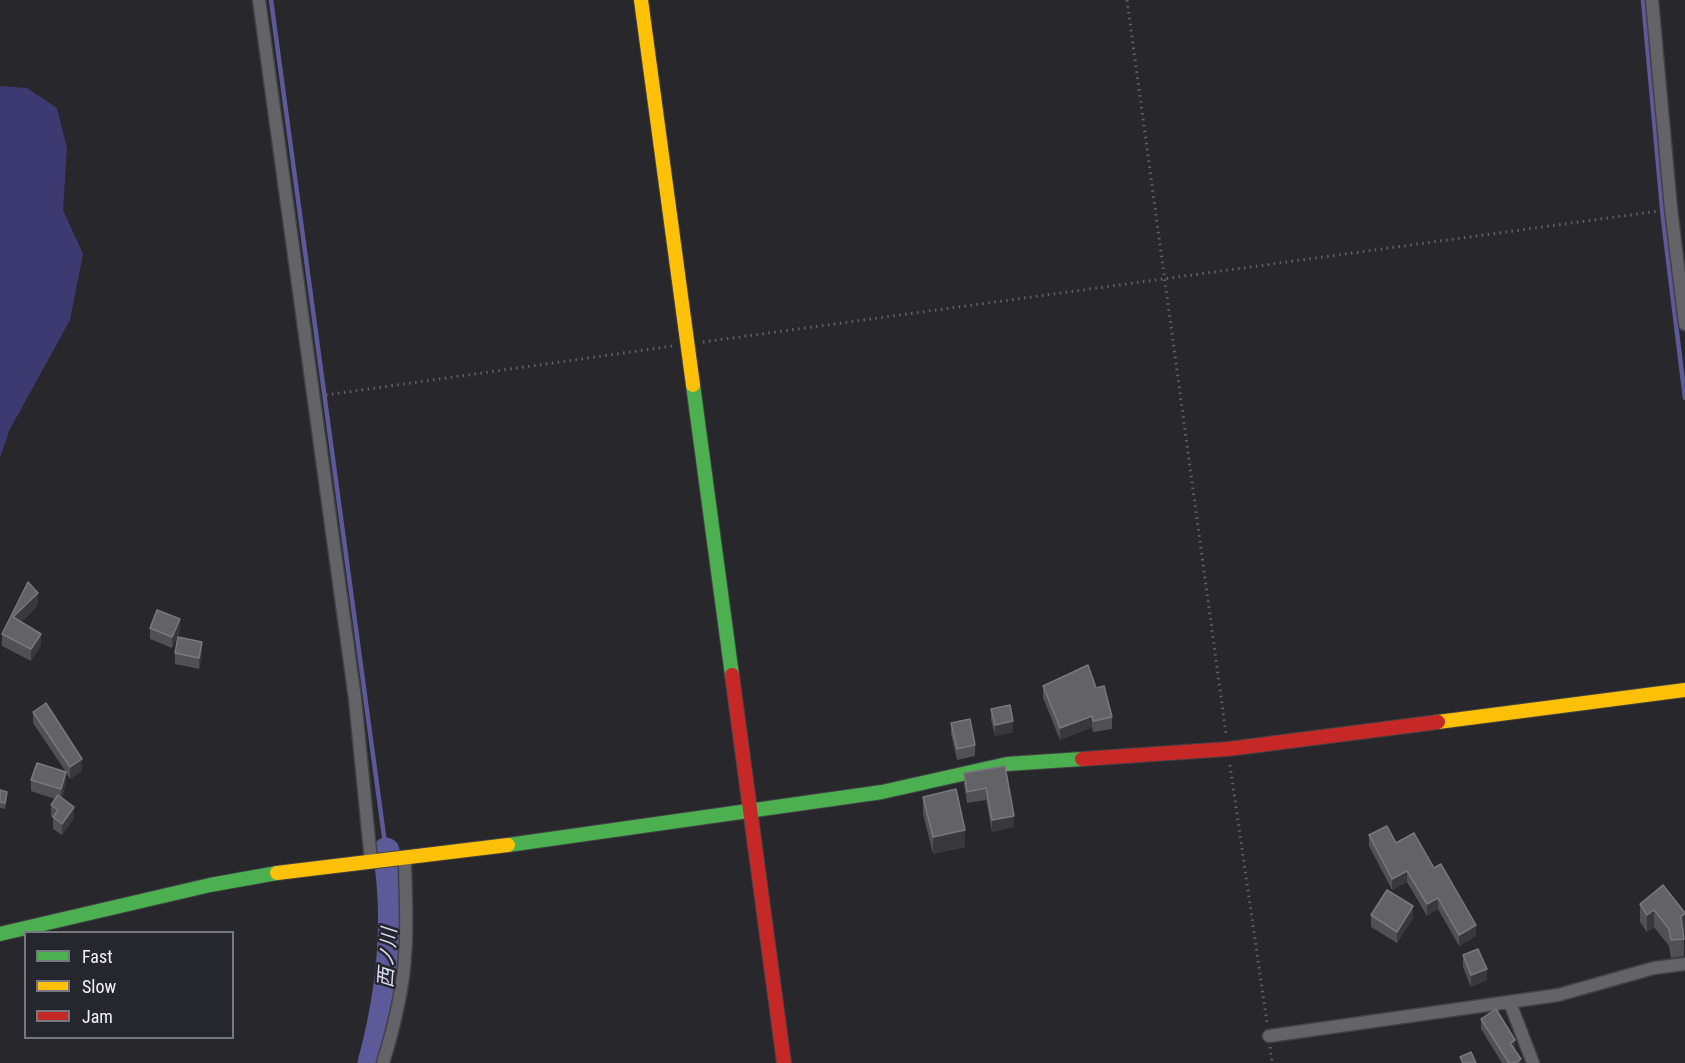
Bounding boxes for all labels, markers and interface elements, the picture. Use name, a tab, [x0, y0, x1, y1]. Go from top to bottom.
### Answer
water label: 西ノ川	[375, 927, 403, 989]
legend	[24, 931, 234, 1039]
text: Fast	[82, 946, 113, 967]
text: Slow	[82, 976, 116, 997]
text: Jam	[82, 1006, 113, 1027]

